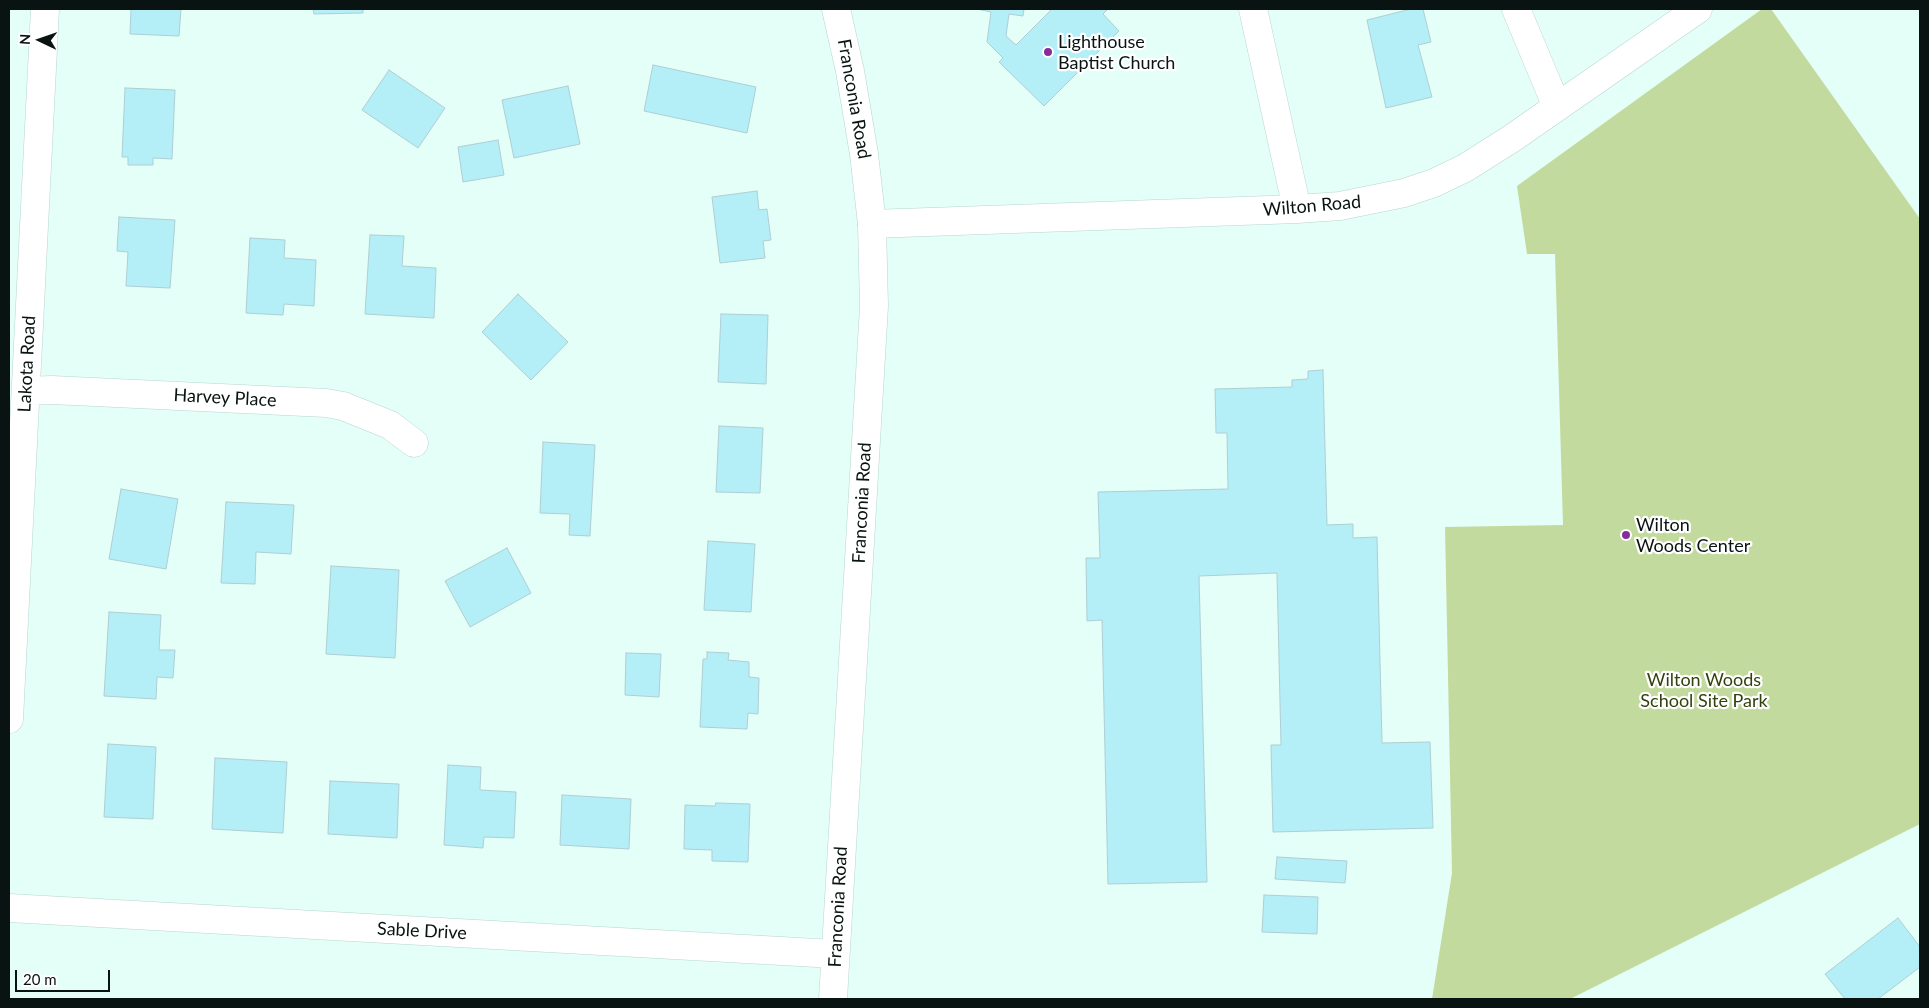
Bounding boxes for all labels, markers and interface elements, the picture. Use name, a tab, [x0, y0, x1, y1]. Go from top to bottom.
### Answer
north arrow	[15, 15, 65, 65]
place label: Lighthouse Baptist Church	[1058, 31, 1175, 74]
text: N	[16, 33, 33, 45]
street label: Franconia Road	[833, 37, 875, 161]
marker: Lighthouse Baptist Church	[1042, 46, 1054, 58]
street label: Wilton Road	[1262, 191, 1362, 221]
street label: Lakota Road	[14, 315, 40, 413]
street label: Harvey Place	[173, 385, 277, 411]
street label: Franconia Road	[848, 442, 876, 564]
place label: Wilton Woods Center	[1636, 514, 1750, 556]
marker: Wilton Woods Center	[1620, 529, 1632, 541]
park label: Wilton Woods School Site Park	[1640, 669, 1768, 712]
street label: Franconia Road	[824, 846, 852, 968]
street label: Sable Drive	[377, 918, 467, 944]
scale bar	[18, 960, 112, 992]
text: 20 m	[23, 970, 57, 988]

